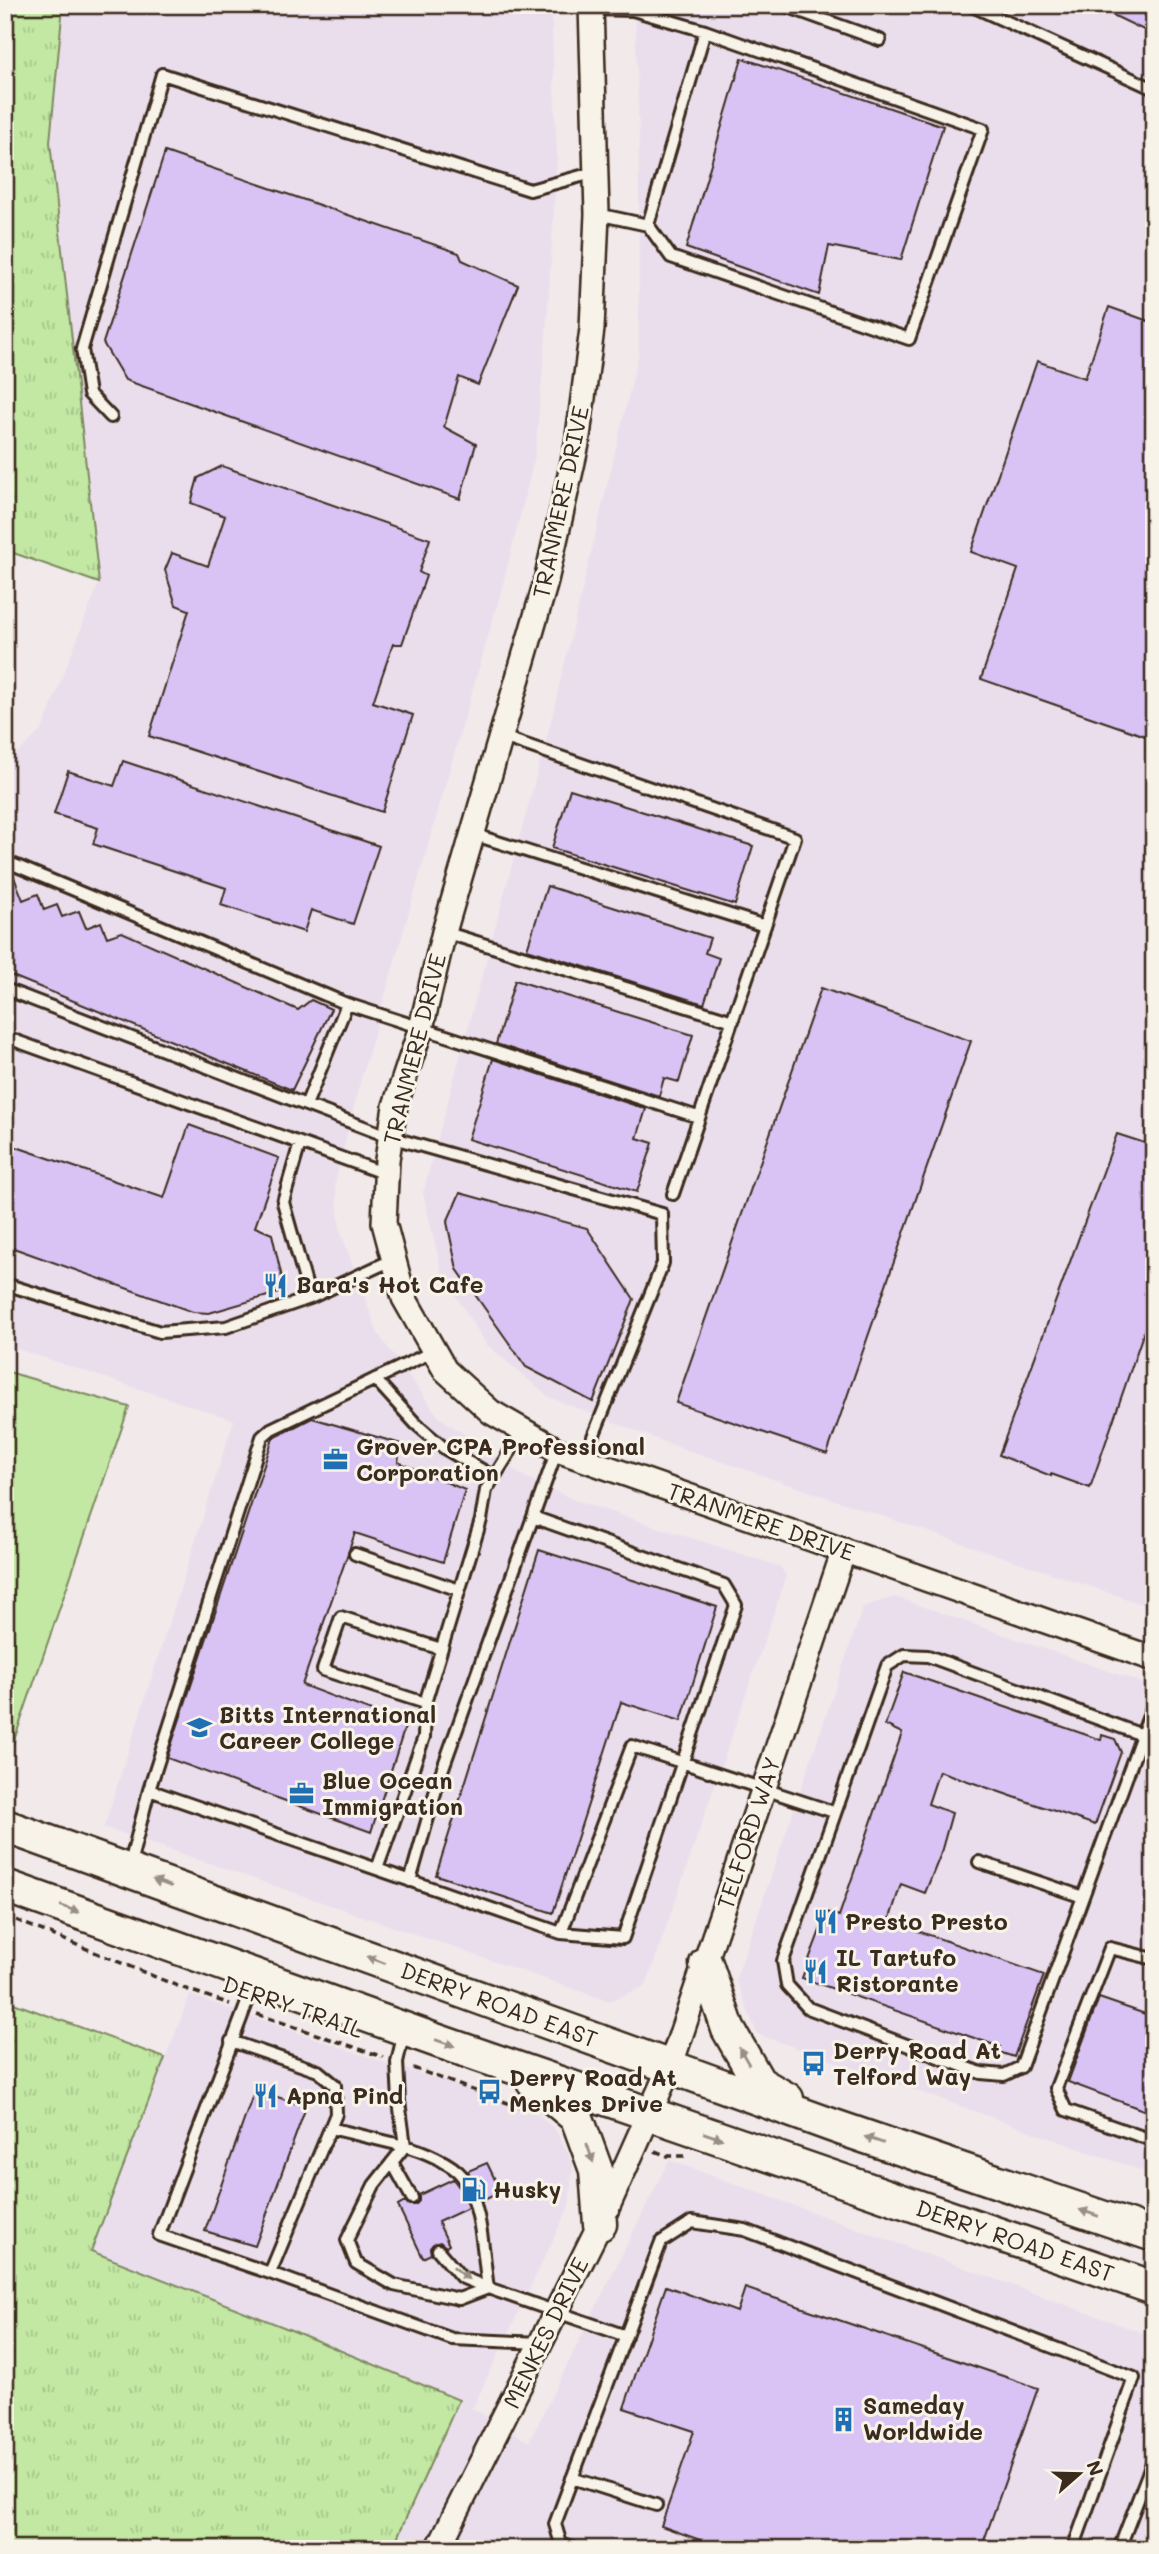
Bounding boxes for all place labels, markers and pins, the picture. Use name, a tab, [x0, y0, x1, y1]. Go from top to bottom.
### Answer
place label: Bara's Hot Cafe	[296, 1269, 483, 1299]
restaurant icon: Bara's Hot Cafe	[262, 1271, 290, 1299]
place label: Grover CPA Professional Corporation	[356, 1431, 645, 1487]
office icon: Grover CPA Professional Corporation	[322, 1446, 350, 1474]
place label: Bitts International Career College	[219, 1699, 436, 1755]
school or university icon: Bitts International Career College	[185, 1714, 213, 1742]
place label: Blue Ocean Immigration	[322, 1765, 463, 1821]
office icon: Blue Ocean Immigration	[288, 1780, 316, 1808]
place label: Presto Presto	[845, 1906, 1008, 1936]
restaurant icon: Presto Presto	[811, 1908, 839, 1936]
place label: IL Tartufo Ristorante	[836, 1942, 959, 1998]
restaurant icon: IL Tartufo Ristorante	[802, 1957, 830, 1985]
place label: Derry Road At Telford Way	[833, 2035, 1001, 2091]
bus stop icon: Derry Road At Telford Way	[799, 2050, 827, 2078]
place label: Derry Road At Menkes Drive	[509, 2062, 677, 2118]
bus stop icon: Derry Road At Menkes Drive	[475, 2077, 503, 2105]
place label: Apna Pind	[286, 2080, 403, 2110]
restaurant icon: Apna Pind	[252, 2082, 280, 2110]
place label: Husky	[493, 2174, 561, 2204]
fuel station icon: Husky	[459, 2176, 487, 2204]
place label: Sameday Worldwide	[863, 2390, 983, 2446]
building icon: Sameday Worldwide	[829, 2405, 857, 2433]

